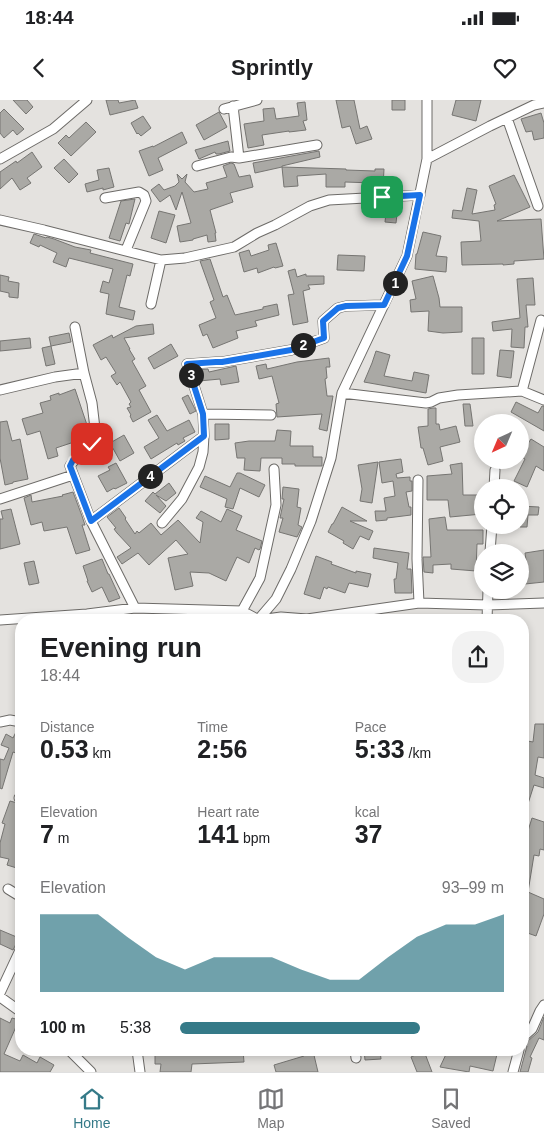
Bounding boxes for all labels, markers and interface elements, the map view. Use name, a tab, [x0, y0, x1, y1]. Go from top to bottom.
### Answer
text: 18:44	[25, 7, 74, 28]
icon: back	[25, 54, 53, 82]
icon: heart	[491, 54, 519, 82]
text: Sprintly	[231, 55, 313, 80]
pin	[361, 176, 403, 218]
icon: arrive	[368, 183, 396, 211]
pin: 1	[382, 270, 408, 296]
text: 1	[392, 275, 399, 291]
pin: 2	[290, 332, 316, 358]
text: 2	[300, 337, 307, 353]
pin: 3	[178, 362, 204, 388]
text: 3	[188, 367, 195, 383]
north arrow	[474, 414, 529, 469]
map controls	[474, 414, 529, 599]
pin	[71, 423, 113, 465]
icon: check	[78, 430, 106, 458]
pin: 4	[138, 464, 162, 488]
text: 4	[147, 468, 154, 484]
button: locate	[474, 479, 529, 534]
button: layers	[474, 544, 529, 599]
button: share	[452, 631, 504, 683]
text: Evening run	[40, 632, 202, 663]
text: 18:44	[40, 667, 80, 684]
text: Distance	[40, 719, 94, 735]
text: Time	[197, 719, 228, 735]
text: Pace	[355, 719, 387, 735]
text: 0.53	[40, 735, 89, 763]
text: 2:56	[197, 735, 247, 763]
text: 5:33	[355, 735, 405, 763]
text: km	[89, 745, 111, 761]
text: /km	[405, 745, 431, 761]
text: Elevation	[40, 804, 98, 820]
text: Heart rate	[197, 804, 260, 820]
text: kcal	[355, 804, 380, 820]
text: 7	[40, 820, 54, 848]
text: 141	[197, 820, 239, 848]
text: 37	[355, 820, 382, 848]
text: m	[54, 830, 69, 846]
text: bpm	[239, 830, 270, 846]
text: Elevation	[40, 879, 106, 896]
text: 93–99 m	[442, 879, 504, 896]
text: 100 m	[40, 1019, 85, 1036]
text: 5:38	[120, 1019, 151, 1036]
tab: Home	[73, 1085, 111, 1131]
tab: Map	[257, 1085, 285, 1131]
tab: Saved	[431, 1085, 471, 1131]

